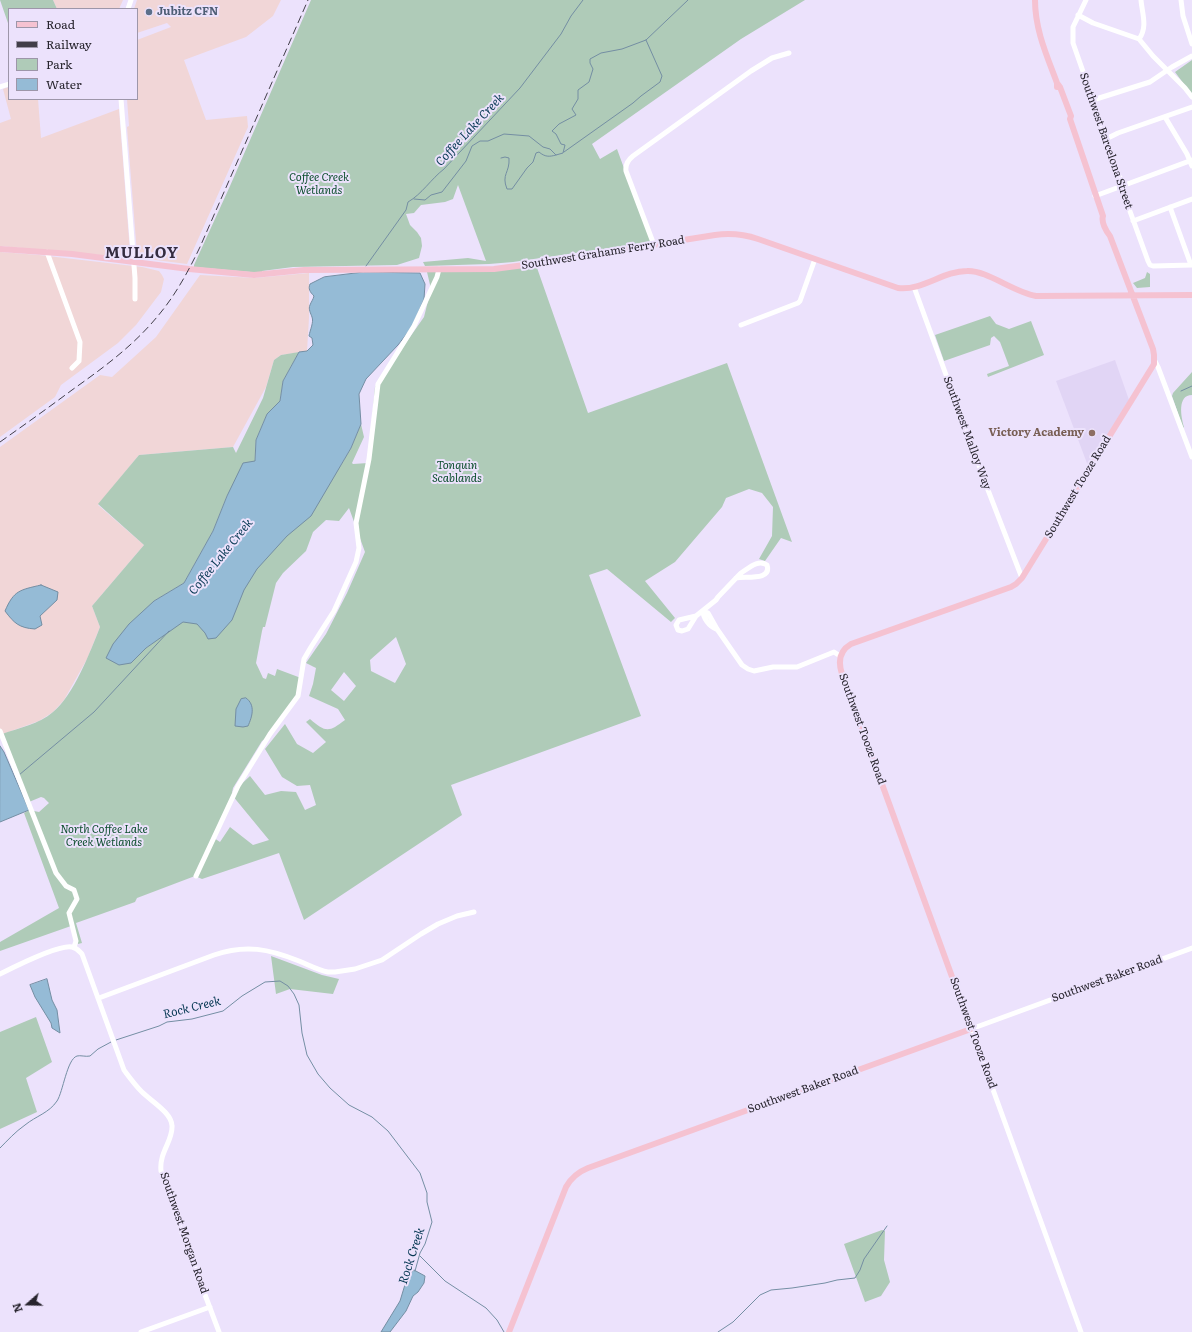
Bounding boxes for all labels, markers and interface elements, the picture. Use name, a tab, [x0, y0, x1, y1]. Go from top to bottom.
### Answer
place label: Jubitz CFN	[157, 5, 218, 19]
marker: Jubitz CFN	[144, 7, 154, 17]
legend	[8, 8, 138, 100]
text: Road	[46, 15, 75, 33]
text: Railway	[46, 35, 92, 53]
text: Park	[46, 55, 72, 73]
street label: Southwest Barcelona Street	[1076, 71, 1136, 211]
text: Water	[46, 75, 82, 93]
water label: Coffee Lake Creek	[433, 91, 507, 169]
park label: Coffee Creek Wetlands	[289, 171, 349, 197]
street label: Southwest Grahams Ferry Road	[520, 234, 686, 272]
district label: MULLOY	[105, 245, 179, 263]
street label: Southwest Malloy Way	[940, 375, 994, 491]
place label: Victory Academy	[988, 426, 1084, 440]
marker: Victory Academy	[1087, 428, 1097, 438]
street label: Southwest Tooze Road	[1042, 433, 1114, 541]
park label: Tonquin Scablands	[432, 459, 482, 485]
water label: Coffee Lake Creek	[186, 516, 256, 598]
street label: Southwest Tooze Road	[836, 672, 888, 786]
park label: North Coffee Lake Creek Wetlands	[60, 823, 148, 849]
street label: Southwest Baker Road	[1050, 953, 1164, 1005]
street label: Southwest Tooze Road	[947, 976, 999, 1090]
water label: Rock Creek	[162, 994, 222, 1022]
street label: Southwest Baker Road	[746, 1064, 860, 1116]
street label: Southwest Morgan Road	[157, 1171, 211, 1295]
water label: Rock Creek	[396, 1226, 428, 1286]
north arrow	[8, 1284, 48, 1324]
text: N	[8, 1301, 26, 1315]

